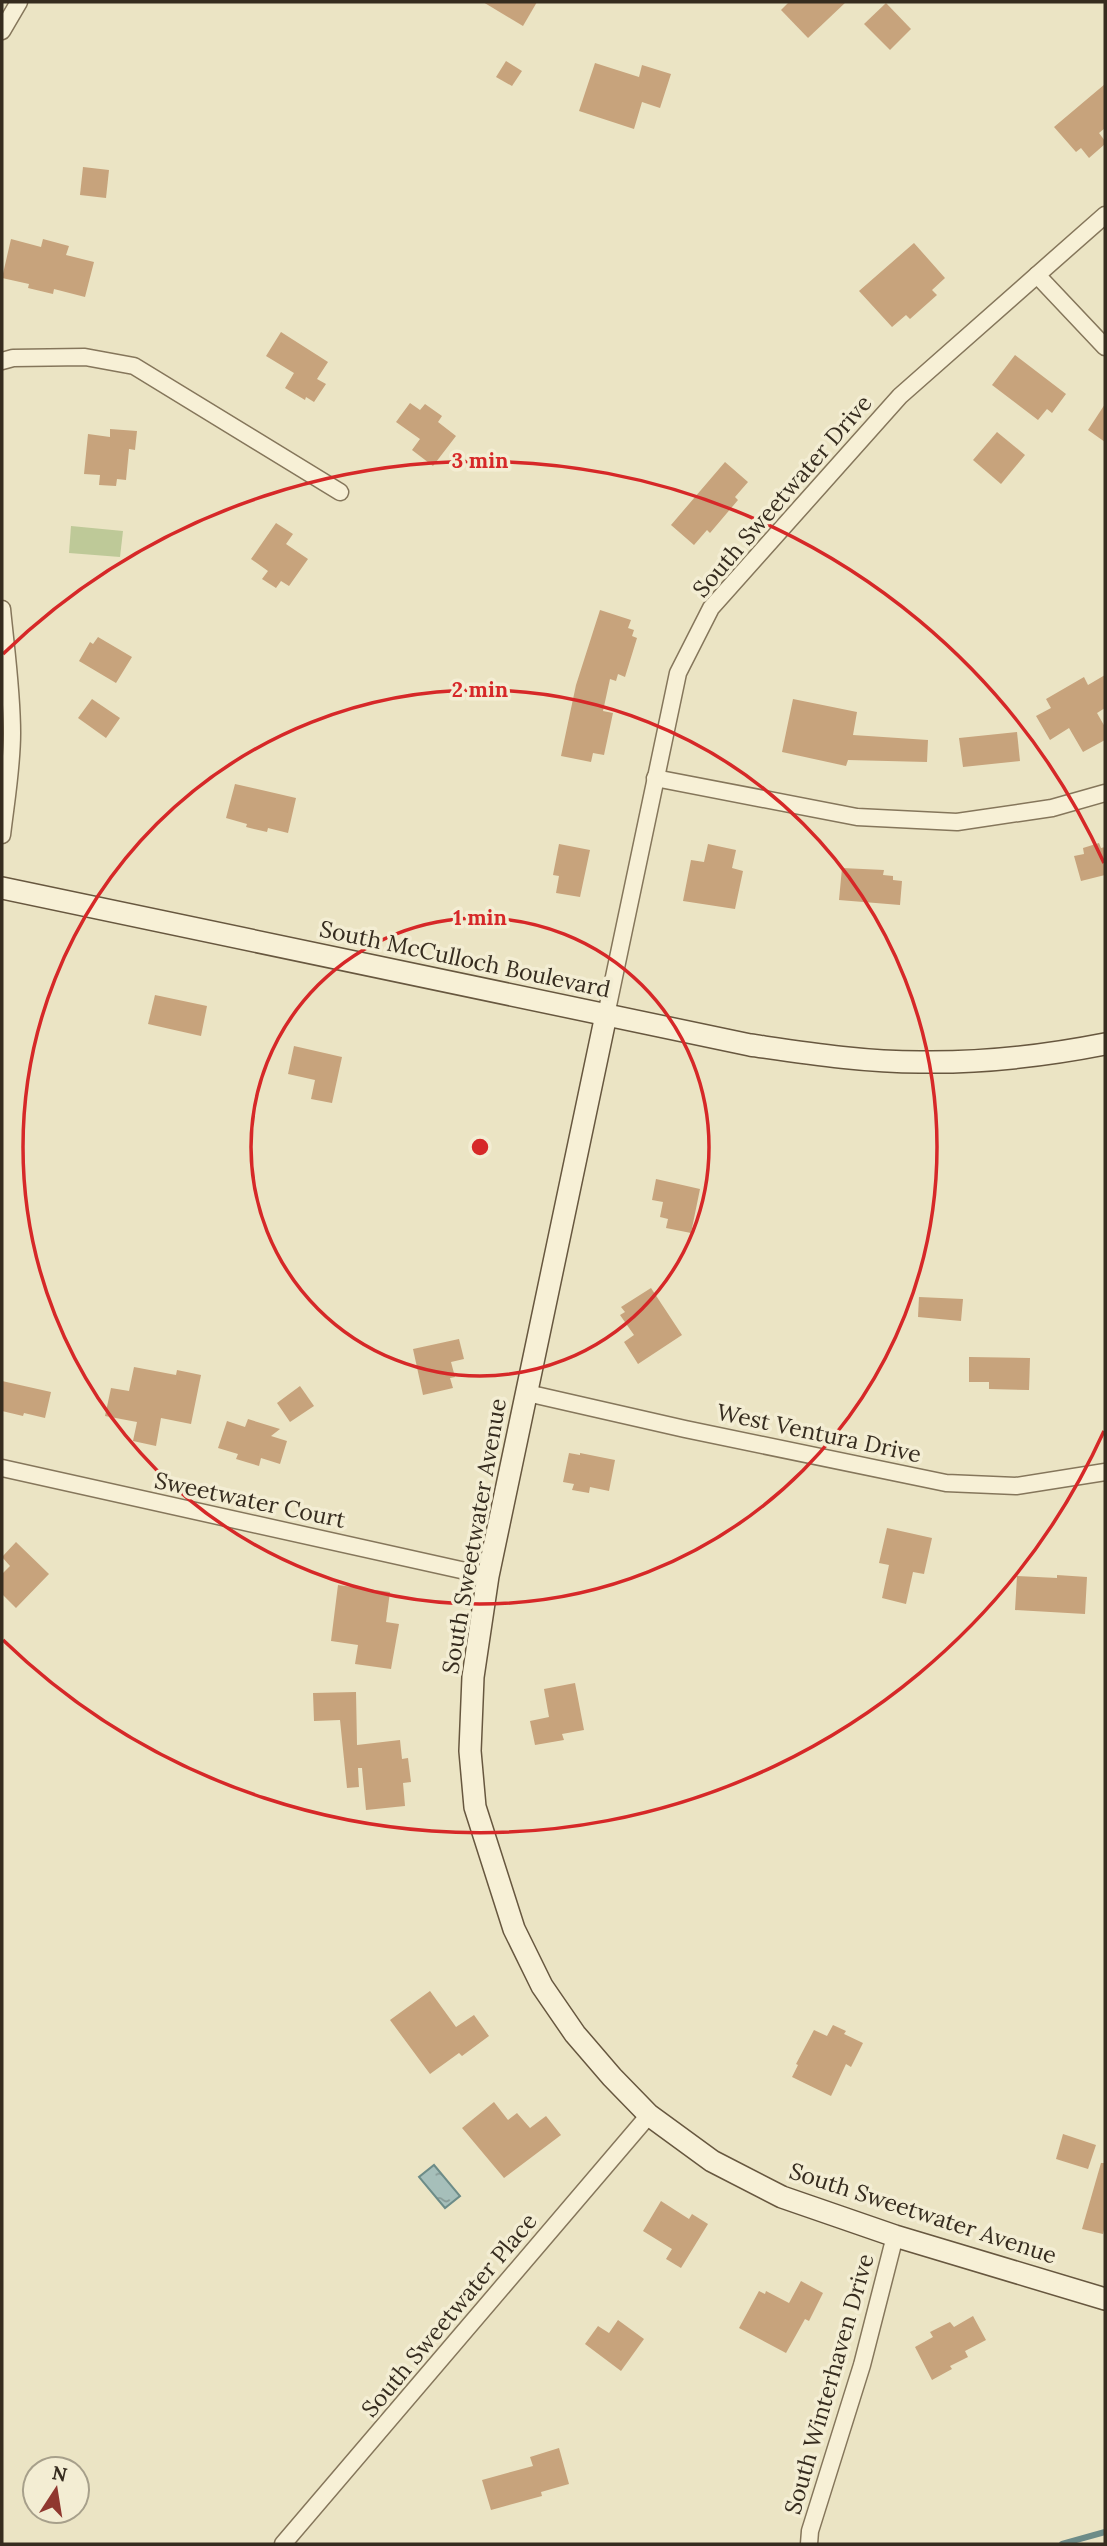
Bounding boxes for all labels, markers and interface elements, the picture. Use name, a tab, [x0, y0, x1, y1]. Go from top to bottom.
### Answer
street label: South Sweetwater Drive	[686, 389, 877, 603]
text: 3 min	[452, 447, 508, 474]
text: 2 min	[452, 676, 508, 703]
text: 1 min	[453, 904, 507, 931]
street label: South McCulloch Boulevard	[317, 913, 613, 1004]
centre of rings	[468, 1135, 492, 1159]
street label: South Sweetwater Avenue	[435, 1396, 512, 1676]
street label: West Ventura Drive	[714, 1397, 924, 1468]
street label: Sweetwater Court	[152, 1465, 348, 1534]
street label: South Sweetwater Avenue	[786, 2156, 1060, 2269]
street label: South Sweetwater Place	[355, 2207, 543, 2423]
street label: South Winterhaven Drive	[777, 2250, 880, 2518]
north arrow	[21, 2455, 91, 2525]
text: N	[50, 2460, 70, 2487]

